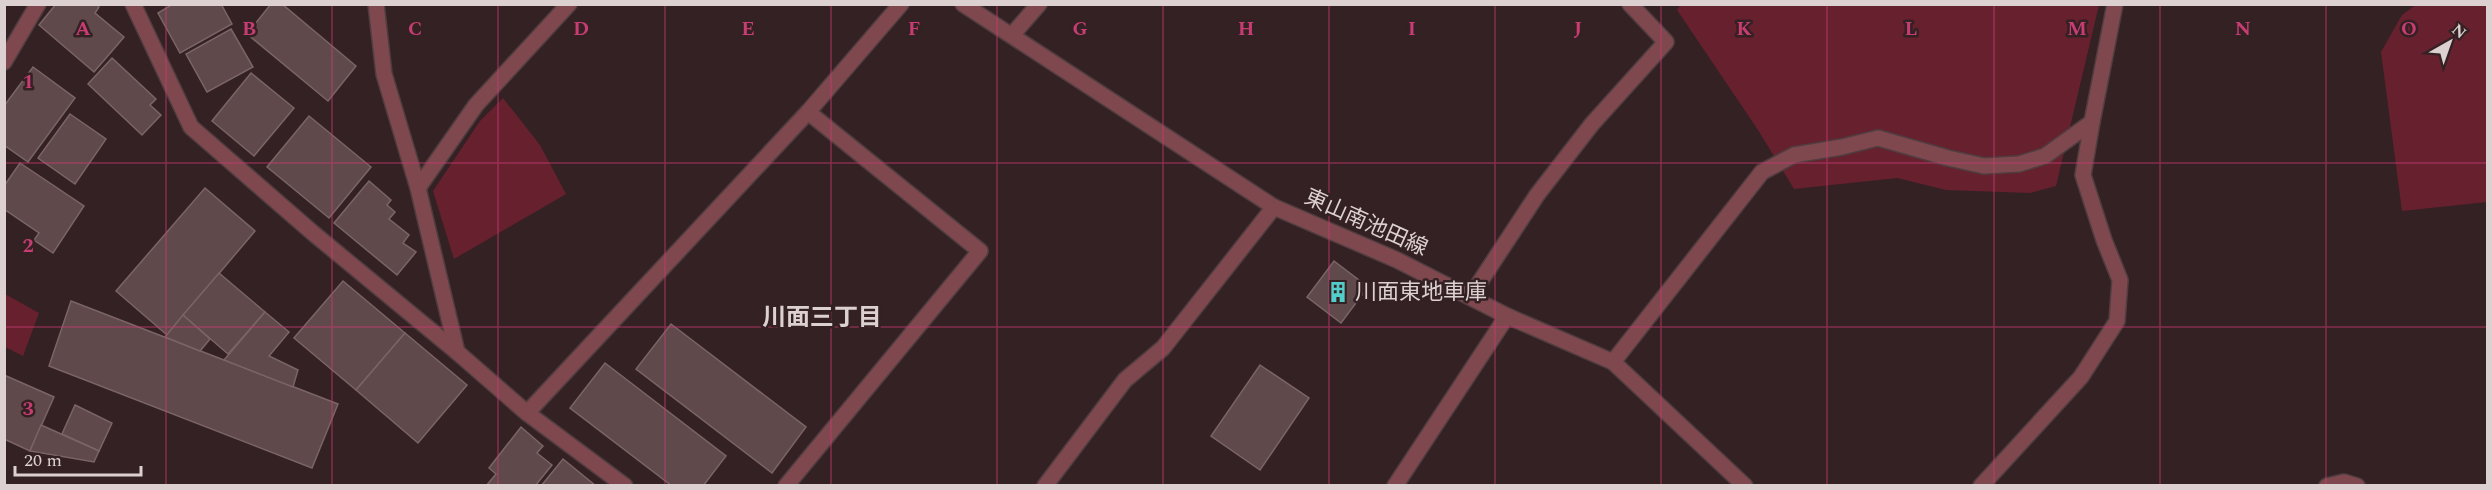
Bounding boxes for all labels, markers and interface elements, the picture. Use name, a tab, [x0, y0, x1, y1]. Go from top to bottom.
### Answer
north arrow	[2420, 12, 2480, 72]
text: A	[75, 14, 91, 44]
text: B	[242, 14, 256, 44]
text: C	[408, 14, 422, 44]
text: D	[573, 14, 589, 44]
text: E	[741, 14, 755, 44]
text: F	[908, 14, 920, 44]
text: G	[1072, 14, 1088, 44]
text: H	[1238, 14, 1254, 44]
text: I	[1408, 14, 1416, 44]
text: J	[1574, 14, 1582, 44]
text: K	[1736, 14, 1752, 44]
text: L	[1905, 14, 1917, 44]
text: M	[2067, 14, 2087, 44]
text: N	[2235, 14, 2251, 44]
text: O	[2401, 14, 2417, 44]
text: N	[2446, 18, 2472, 45]
text: 1	[22, 67, 34, 97]
street label: 東山南池田線	[1299, 181, 1433, 265]
text: 2	[22, 231, 34, 261]
place label: 川面東地車庫	[1355, 276, 1487, 309]
building icon: 川面東地車庫	[1326, 280, 1350, 304]
district label: 川面三丁目	[762, 300, 882, 336]
text: 3	[22, 394, 34, 424]
scale bar	[15, 439, 141, 477]
text: 20 m	[24, 447, 62, 474]

